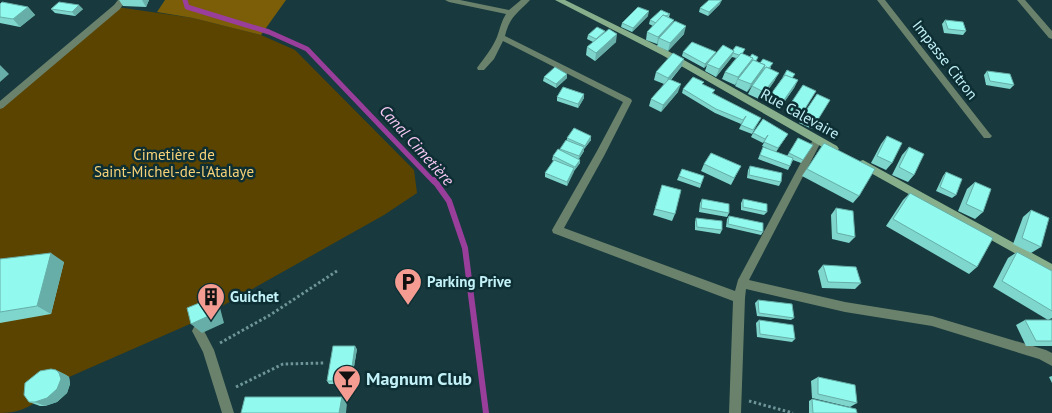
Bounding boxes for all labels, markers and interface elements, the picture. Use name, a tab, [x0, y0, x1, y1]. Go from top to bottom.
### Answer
street label: Impasse Citron	[909, 16, 982, 103]
street label: Rue Calevaire	[757, 84, 843, 143]
water label: Canal Cimetière	[375, 100, 459, 190]
park label: Cimetière de Saint-Michel-de-l'Atalaye	[94, 145, 254, 181]
parking icon: Parking Prive	[393, 267, 423, 306]
place label: Parking Prive	[427, 272, 512, 291]
building icon: Guichet	[196, 282, 226, 321]
place label: Guichet	[230, 287, 280, 306]
bar icon: Magnum Club	[332, 364, 362, 403]
place label: Magnum Club	[366, 367, 472, 390]

